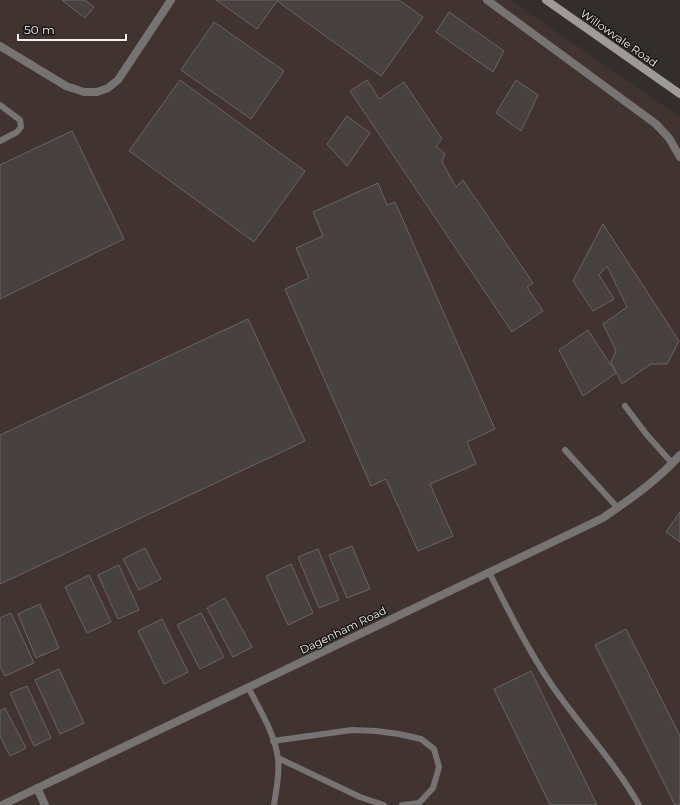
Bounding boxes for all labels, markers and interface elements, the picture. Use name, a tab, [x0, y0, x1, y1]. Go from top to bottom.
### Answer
street label: Willowvale Road	[578, 6, 660, 70]
scale bar	[18, 16, 126, 42]
text: 50 m	[24, 22, 55, 37]
street label: Dagenham Road	[297, 603, 389, 657]

